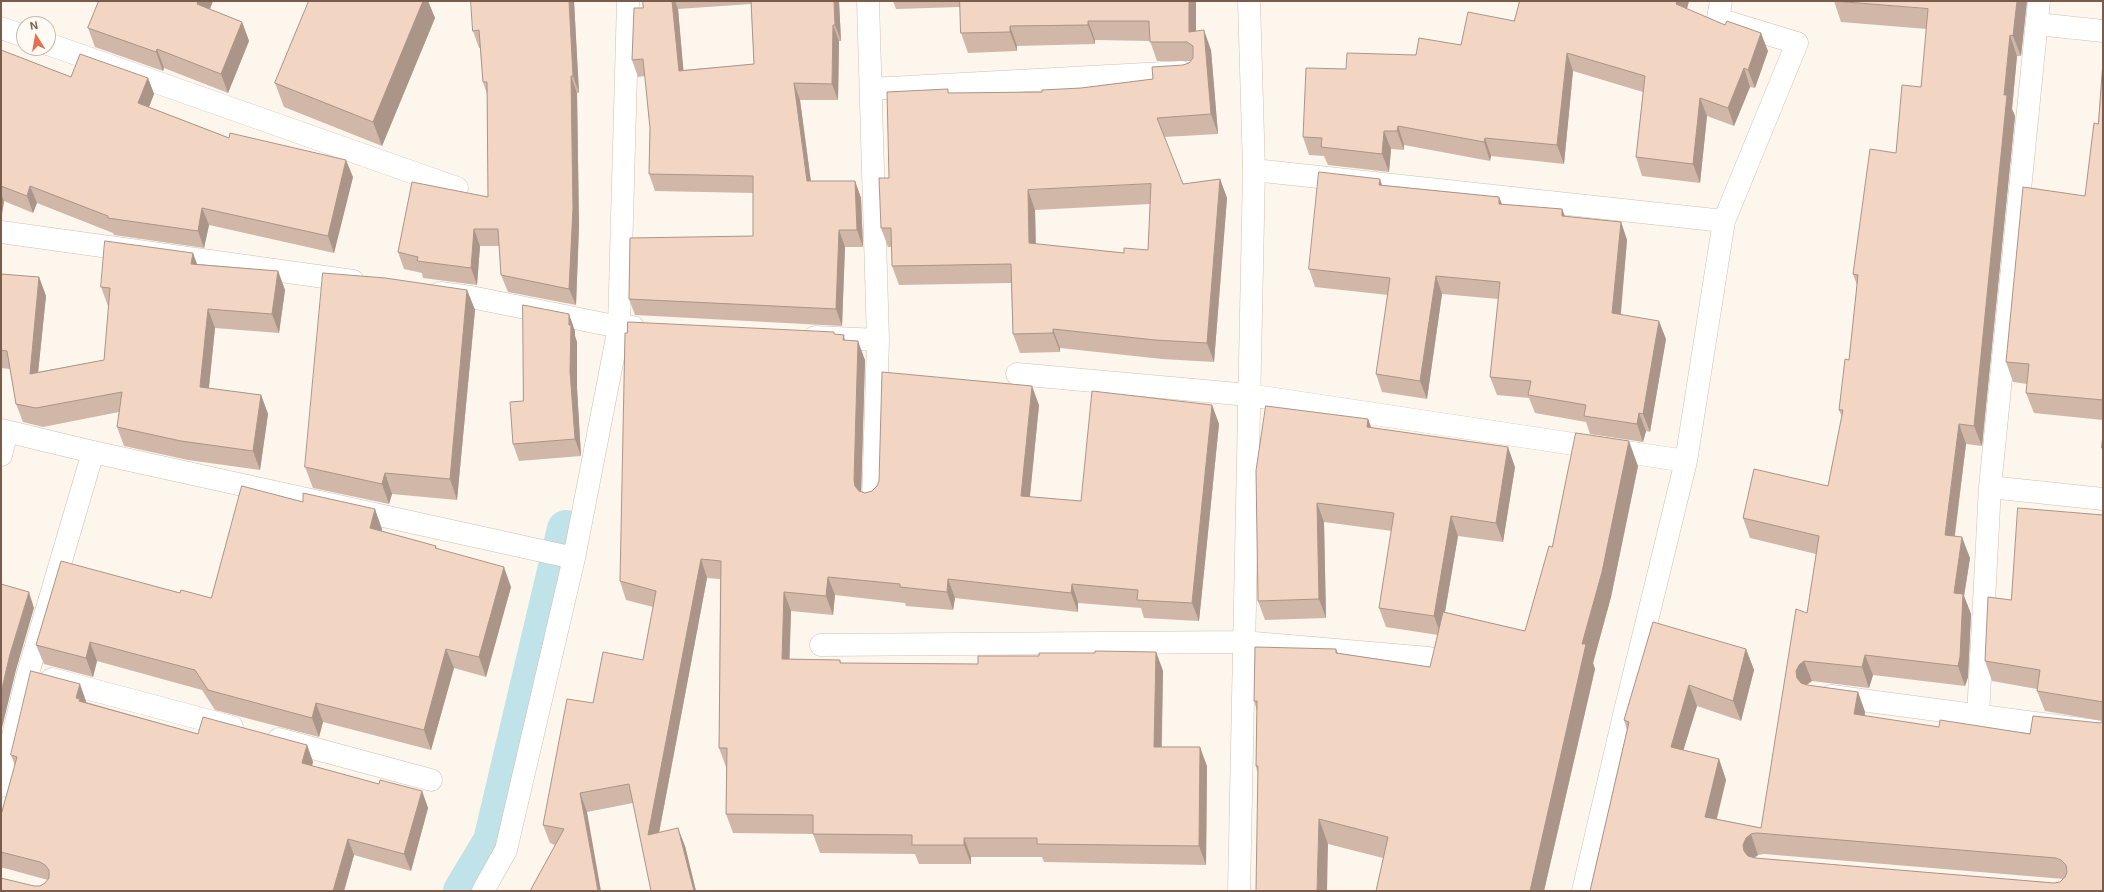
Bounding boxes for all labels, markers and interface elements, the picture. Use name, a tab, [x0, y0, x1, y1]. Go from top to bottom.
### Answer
north arrow	[16, 16, 56, 56]
text: N	[29, 19, 39, 32]

